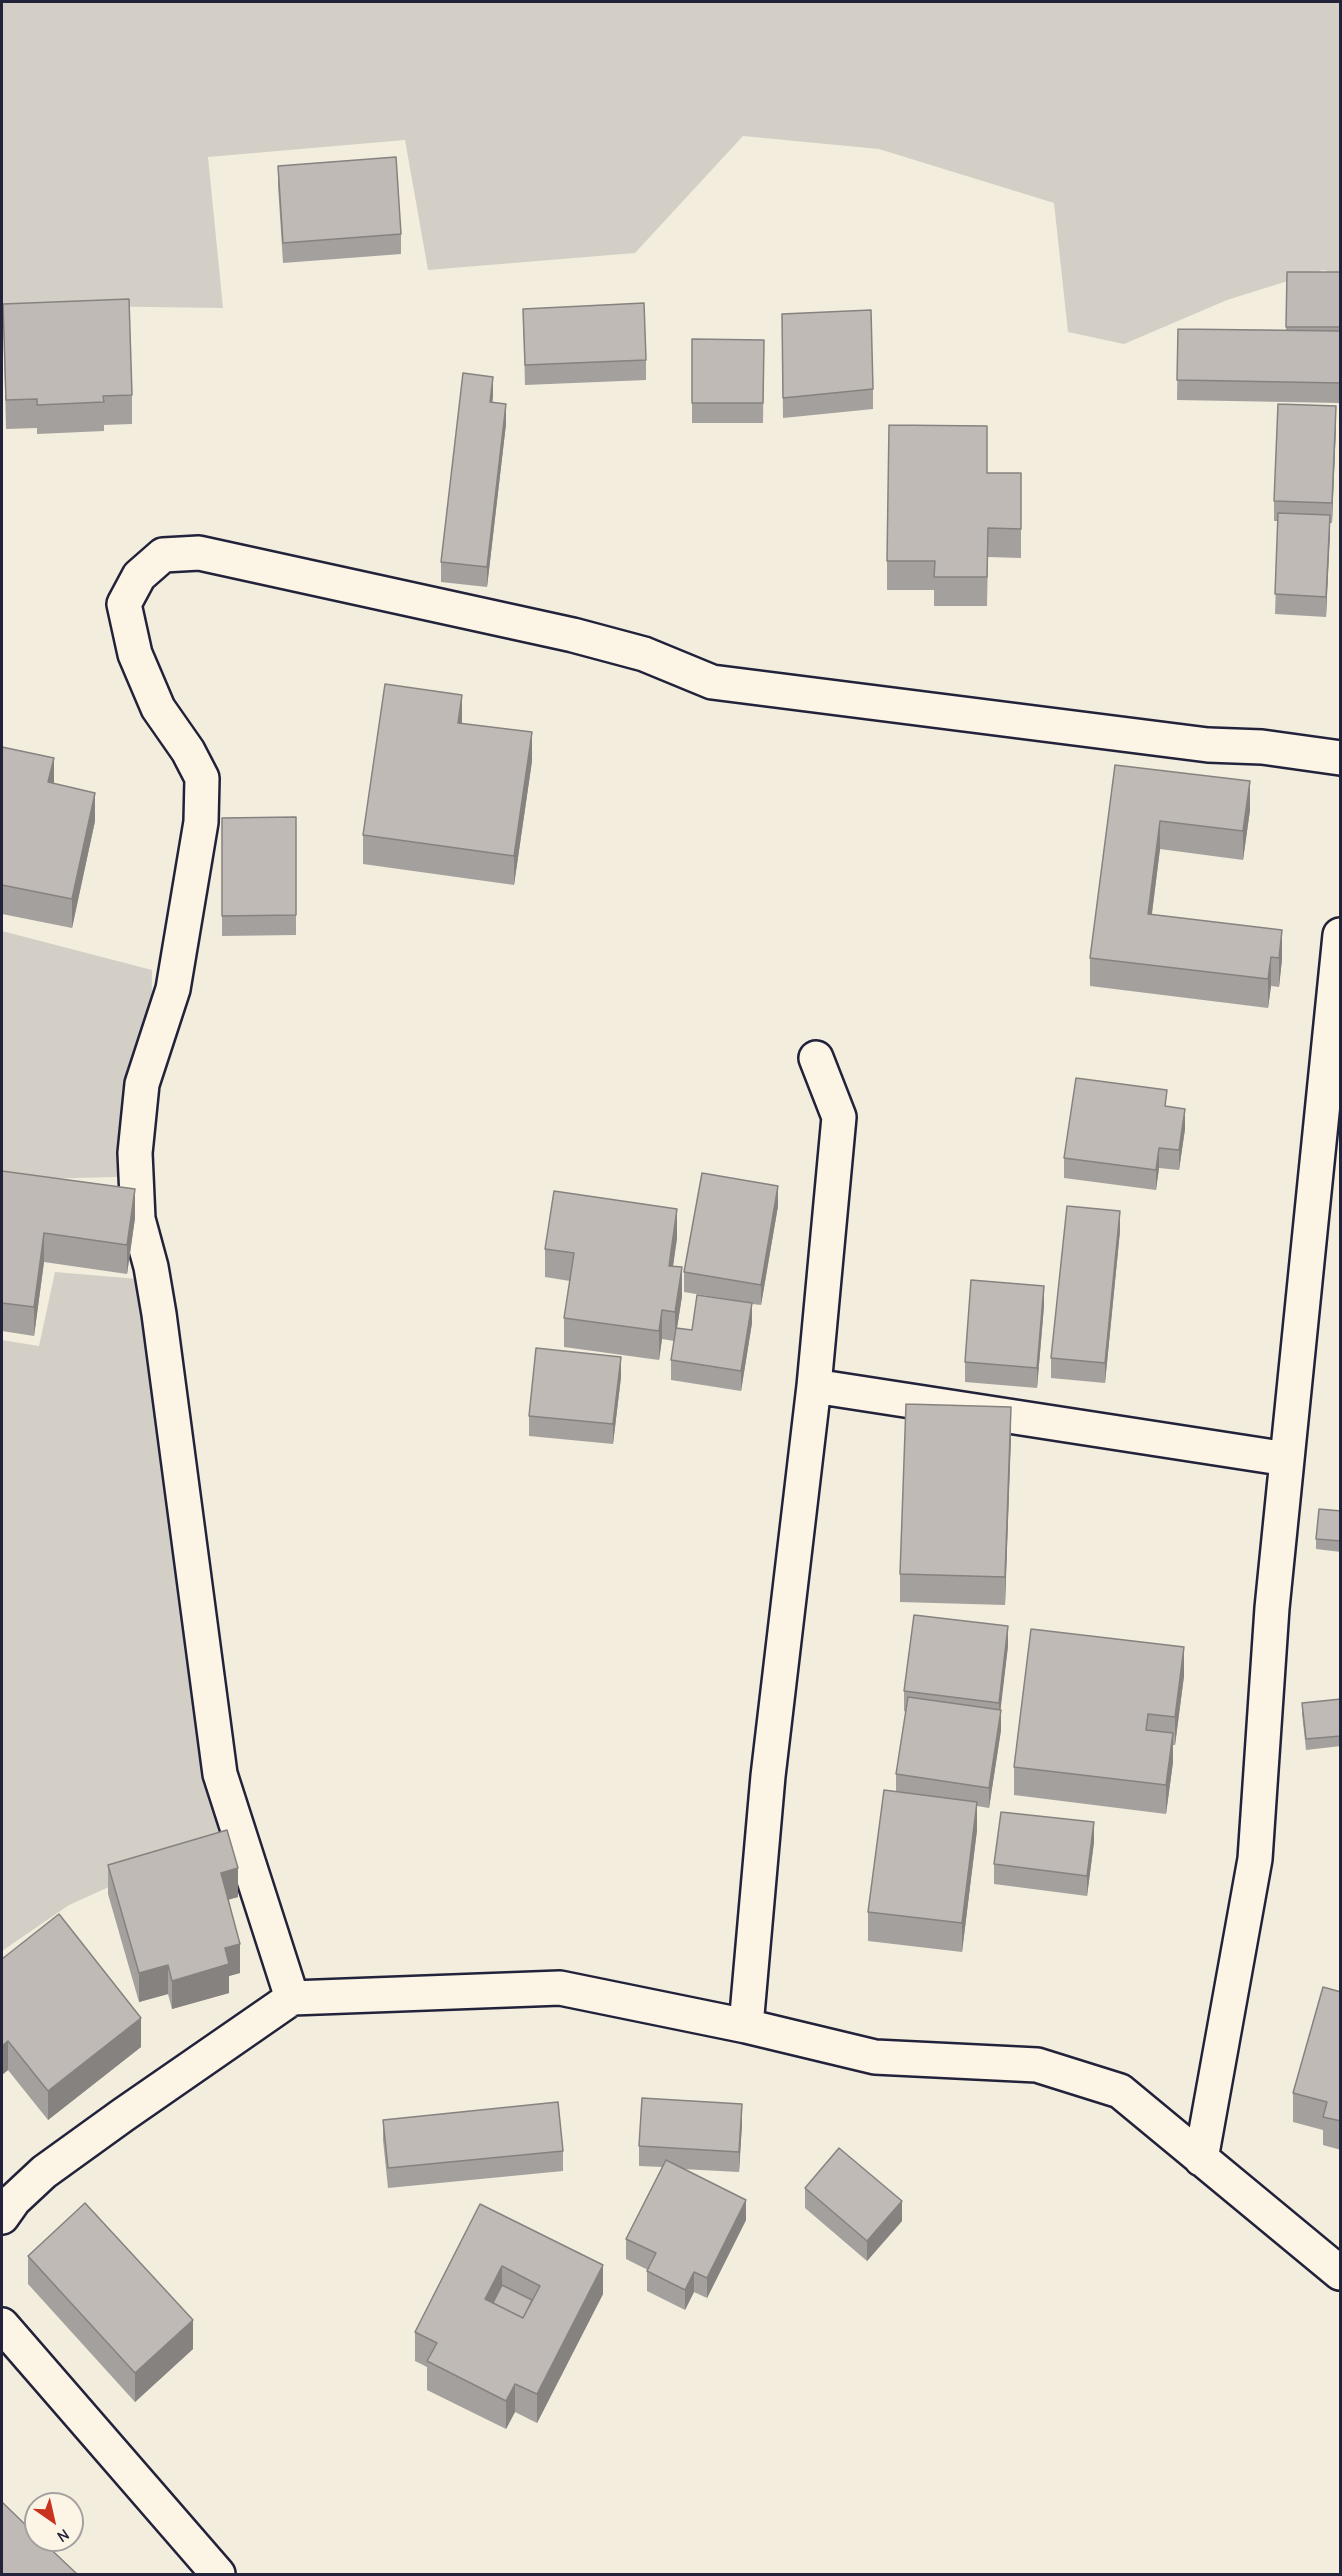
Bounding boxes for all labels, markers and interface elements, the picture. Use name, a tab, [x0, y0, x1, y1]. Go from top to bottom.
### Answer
north arrow	[24, 2492, 84, 2552]
text: N	[54, 2525, 72, 2546]

